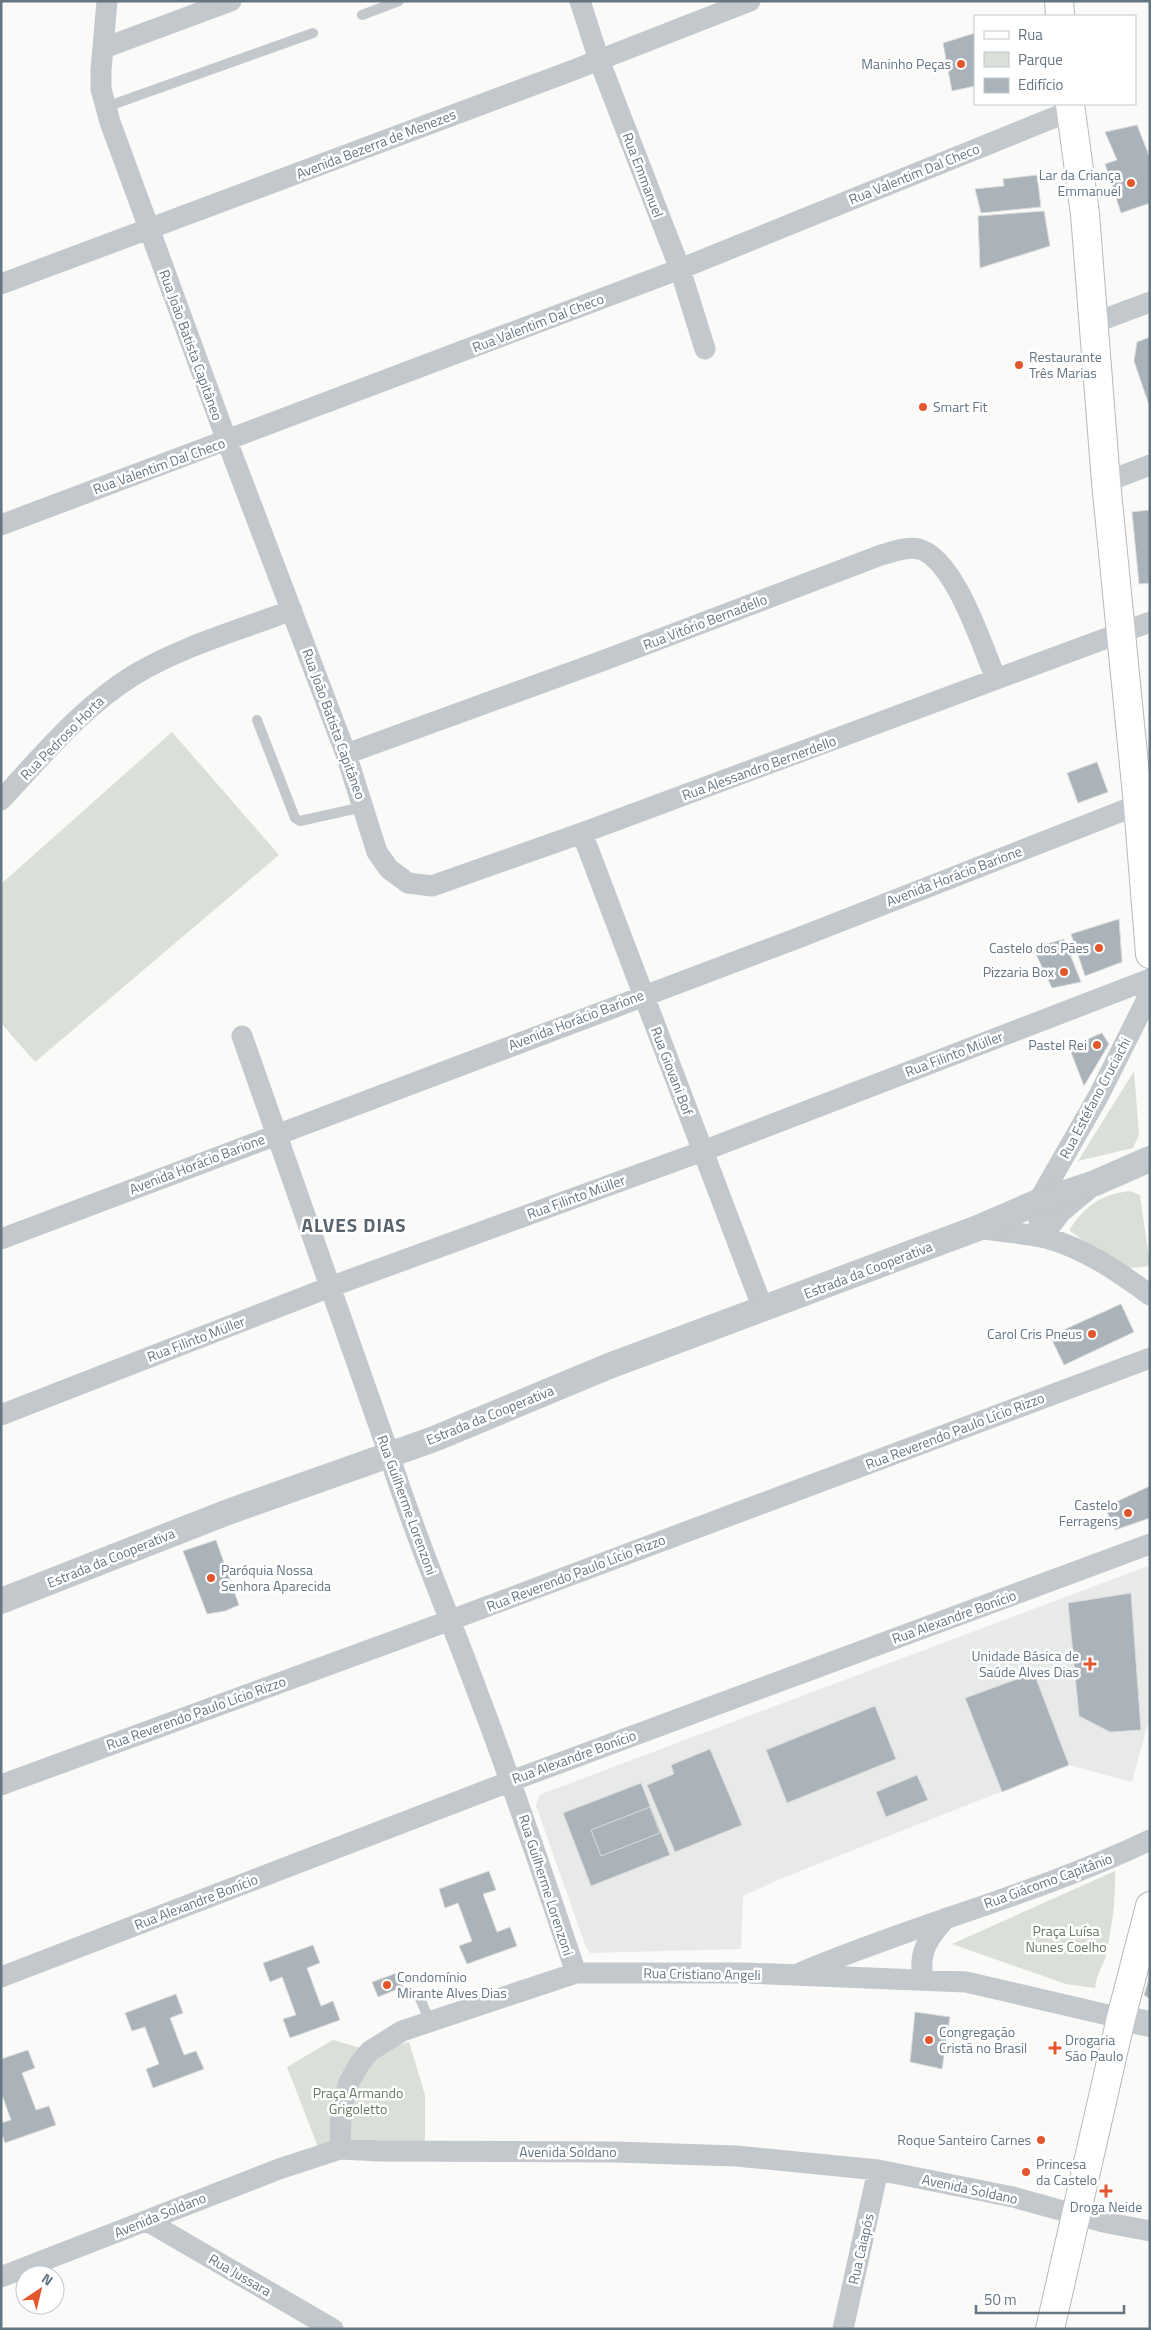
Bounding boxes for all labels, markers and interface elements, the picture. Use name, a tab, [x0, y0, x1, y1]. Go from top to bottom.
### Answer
legend	[974, 15, 1136, 105]
text: Rua	[1018, 23, 1043, 46]
text: Parque	[1018, 48, 1063, 71]
place label: Maninho Peças	[861, 53, 951, 74]
marker: Maninho Peças	[955, 58, 967, 70]
text: Edifício	[1018, 73, 1063, 96]
street label: Avenida Bezerra de Menezes	[293, 103, 459, 184]
street label: Rua Emmanuel	[618, 129, 669, 220]
street label: Rua Valentim Dal Checo	[845, 138, 982, 209]
place label: Lar da Criança Emmanuel	[1039, 164, 1121, 201]
marker: Lar da Criança Emmanuel	[1125, 177, 1137, 189]
street label: Rua João Batista Capitâneo	[154, 266, 229, 423]
street label: Rua Valentim Dal Checo	[469, 288, 607, 357]
place label: Restaurante Três Marias	[1029, 346, 1102, 383]
marker: Restaurante Três Marias	[1013, 359, 1025, 371]
place label: Smart Fit	[933, 396, 988, 417]
marker: Smart Fit	[917, 401, 929, 413]
street label: Rua Valentim Dal Checo	[90, 432, 228, 499]
street label: Rua Vitório Bernadello	[640, 588, 770, 655]
street label: Rua João Batista Capitâneo	[297, 645, 372, 802]
street label: Rua Pedroso Horta	[15, 691, 108, 784]
street label: Rua Alessandro Bernerdello	[679, 730, 839, 805]
street label: Avenida Horácio Barione	[883, 840, 1025, 911]
place label: Castelo dos Pães	[989, 937, 1089, 958]
marker: Castelo dos Pães	[1093, 942, 1105, 954]
place label: Pizzaria Box	[983, 961, 1055, 982]
marker: Pizzaria Box	[1058, 966, 1070, 978]
street label: Avenida Horácio Barione	[505, 984, 647, 1055]
street label: Rua Giovani Bof	[646, 1024, 699, 1118]
street label: Rua Filinto Müller	[902, 1025, 1006, 1082]
street label: Rua Estéfano Cruciachi	[1054, 1033, 1135, 1162]
place label: Pastel Rei	[1028, 1034, 1087, 1055]
marker: Pastel Rei	[1091, 1039, 1103, 1051]
street label: Avenida Horácio Barione	[126, 1128, 268, 1199]
street label: Rua Filinto Müller	[524, 1169, 628, 1224]
district label: ALVES DIAS	[301, 1210, 407, 1239]
street label: Estrada da Cooperativa	[800, 1235, 935, 1304]
street label: Rua Filinto Müller	[144, 1310, 248, 1367]
place label: Carol Cris Pneus	[987, 1323, 1082, 1344]
marker: Carol Cris Pneus	[1086, 1328, 1098, 1340]
street label: Estrada da Cooperativa	[423, 1379, 557, 1450]
street label: Rua Reverendo Paulo Lício Rizzo	[862, 1387, 1047, 1474]
street label: Rua Guilherme Lorenzoni	[372, 1432, 443, 1578]
place label: Castelo Ferragens	[1059, 1494, 1118, 1531]
marker: Castelo Ferragens	[1122, 1507, 1134, 1519]
street label: Estrada da Cooperativa	[44, 1522, 178, 1593]
street label: Rua Reverendo Paulo Lício Rizzo	[483, 1529, 668, 1616]
place label: Paróquia Nossa Senhora Aparecida	[221, 1559, 331, 1596]
marker: Paróquia Nossa Senhora Aparecida	[205, 1572, 217, 1584]
street label: Rua Alexandre Bonício	[889, 1584, 1019, 1649]
place label: Unidade Básica de Saúde Alves Dias	[972, 1645, 1079, 1682]
marker: Unidade Básica de Saúde Alves Dias	[1083, 1657, 1097, 1671]
street label: Rua Reverendo Paulo Lício Rizzo	[103, 1670, 289, 1755]
street label: Rua Alexandre Bonício	[509, 1724, 639, 1789]
street label: Rua Guilherme Lorenzoni	[514, 1812, 579, 1958]
street label: Rua Giácomo Capitânio	[981, 1848, 1115, 1914]
street label: Rua Alexandre Bonício	[131, 1868, 261, 1935]
park label: Praça Luísa Nunes Coelho	[1025, 1920, 1107, 1957]
street label: Rua Cristiano Angeli	[643, 1962, 761, 1985]
place label: Condomínio Mirante Alves Dias	[397, 1966, 507, 2003]
marker: Condomínio Mirante Alves Dias	[381, 1979, 393, 1991]
place label: Congregação Cristã no Brasil	[939, 2021, 1027, 2058]
place label: Drogaria São Paulo	[1065, 2029, 1123, 2066]
marker: Congregação Cristã no Brasil	[923, 2034, 935, 2046]
marker: Drogaria São Paulo	[1049, 2042, 1061, 2054]
park label: Praça Armando Grigoletto	[313, 2082, 403, 2119]
place label: Roque Santeiro Carnes	[897, 2129, 1031, 2150]
marker: Roque Santeiro Carnes	[1035, 2134, 1047, 2146]
street label: Avenida Soldano	[519, 2141, 617, 2162]
place label: Princesa da Castelo	[1036, 2153, 1097, 2190]
marker: Princesa da Castelo	[1020, 2166, 1032, 2178]
street label: Avenida Soldano	[920, 2168, 1020, 2209]
marker: Droga Neide	[1100, 2185, 1112, 2197]
street label: Avenida Soldano	[111, 2187, 209, 2243]
place label: Droga Neide	[1070, 2196, 1142, 2217]
street label: Rua Caiapós	[842, 2211, 879, 2286]
street label: Rua Jussara	[205, 2248, 276, 2301]
north arrow	[15, 2265, 65, 2315]
text: N	[38, 2268, 58, 2290]
scale bar	[976, 2282, 1124, 2314]
text: 50 m	[984, 2288, 1017, 2311]

